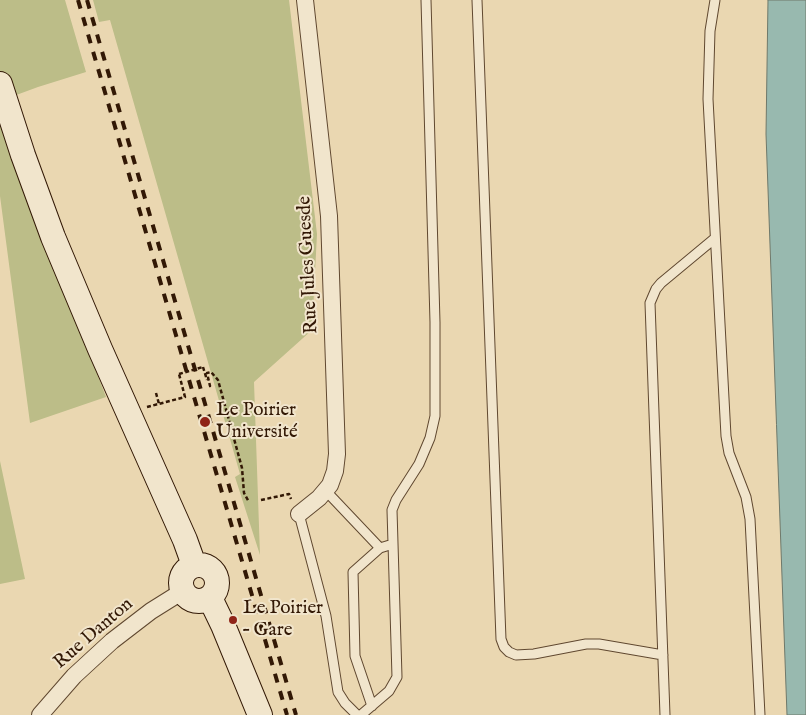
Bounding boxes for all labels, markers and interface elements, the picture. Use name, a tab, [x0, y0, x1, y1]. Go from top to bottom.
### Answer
street label: Rue Jules Guesde	[294, 195, 324, 335]
place label: Le Poirier Université	[216, 400, 298, 444]
marker: Le Poirier Université	[198, 415, 212, 429]
street label: Rue Danton	[50, 593, 138, 675]
place label: Le Poirier – Gare	[243, 598, 323, 642]
marker: Le Poirier – Gare	[227, 614, 239, 626]

